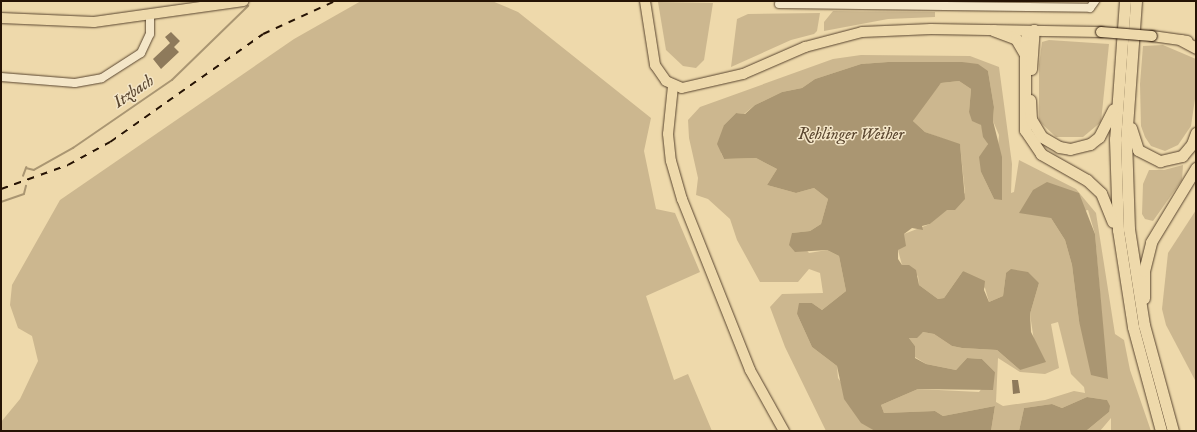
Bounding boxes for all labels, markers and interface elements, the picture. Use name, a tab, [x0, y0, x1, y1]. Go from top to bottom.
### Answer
water label: Itzbach	[110, 71, 158, 113]
water label: Rehlinger Weiher	[798, 125, 904, 145]

